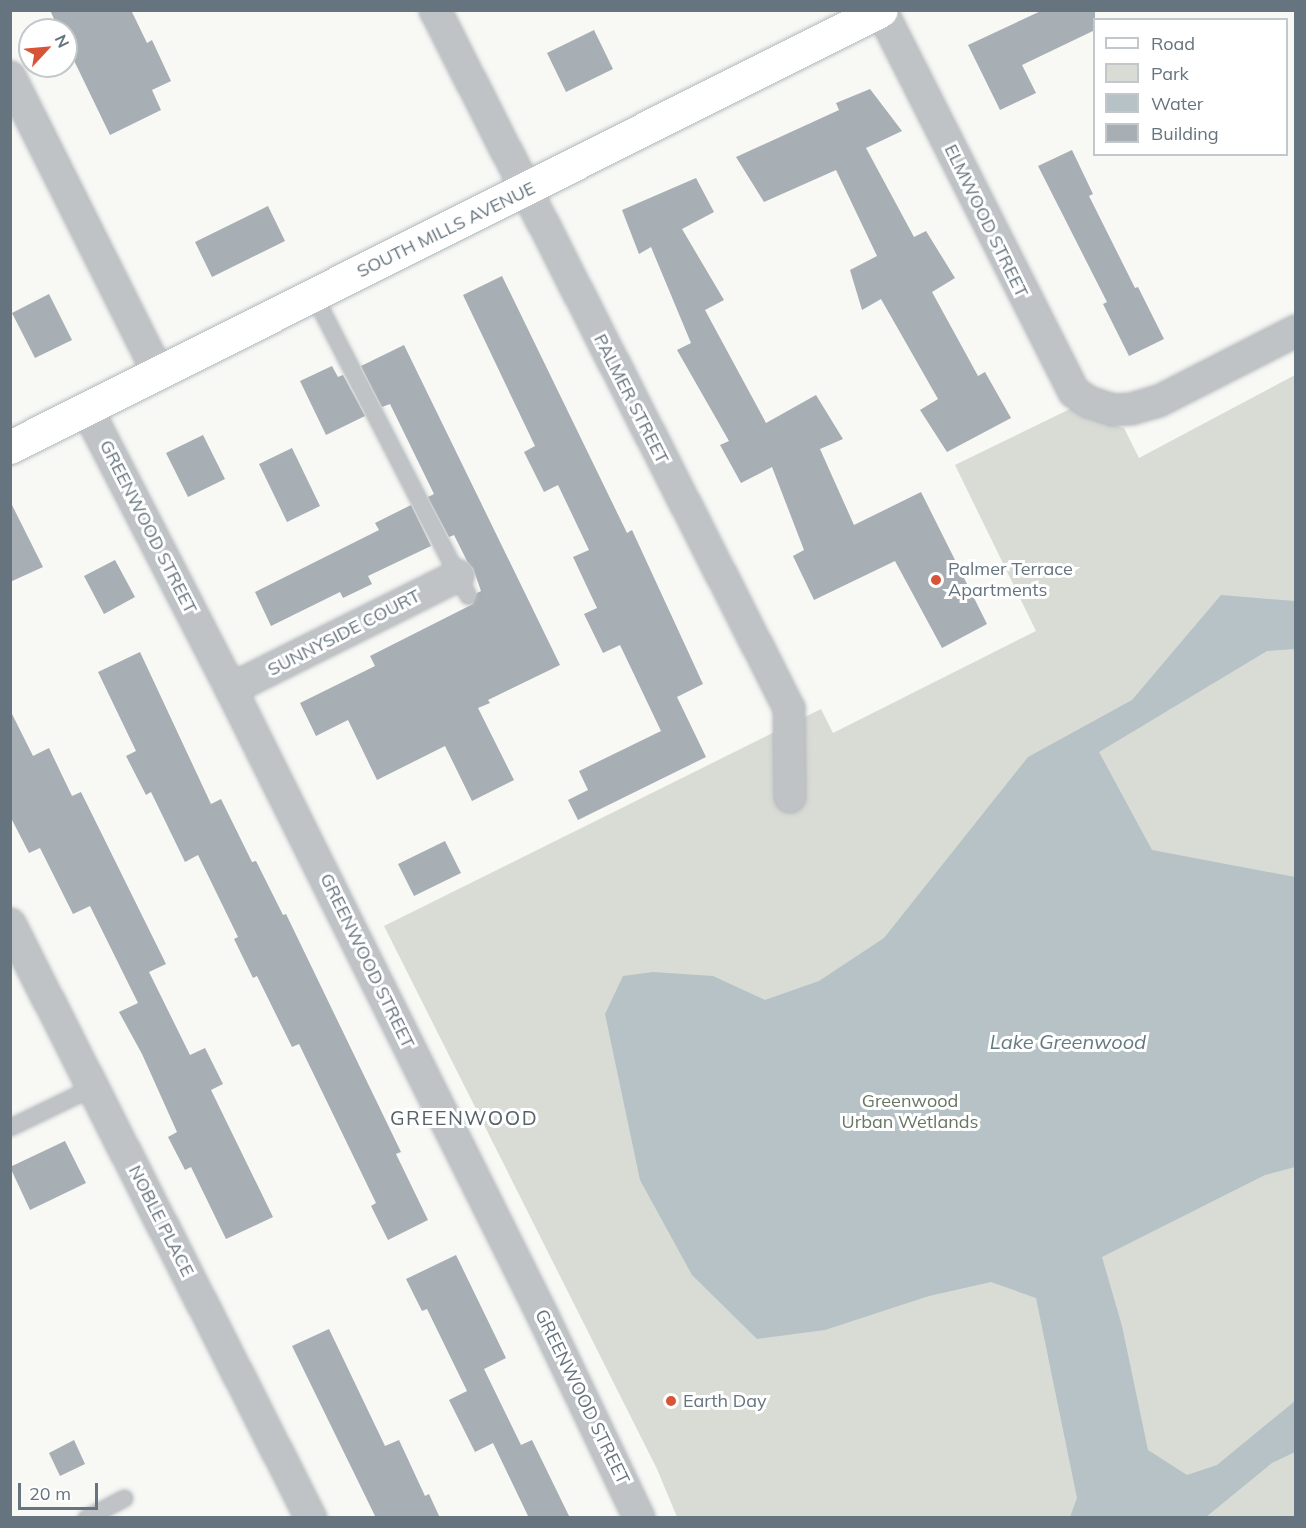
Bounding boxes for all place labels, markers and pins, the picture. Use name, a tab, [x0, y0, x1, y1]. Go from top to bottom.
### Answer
place label: Palmer Terrace Apartments	[948, 559, 1073, 602]
marker: Palmer Terrace Apartments	[929, 573, 943, 587]
place label: Earth Day	[683, 1390, 767, 1412]
marker: Earth Day	[664, 1394, 678, 1408]

